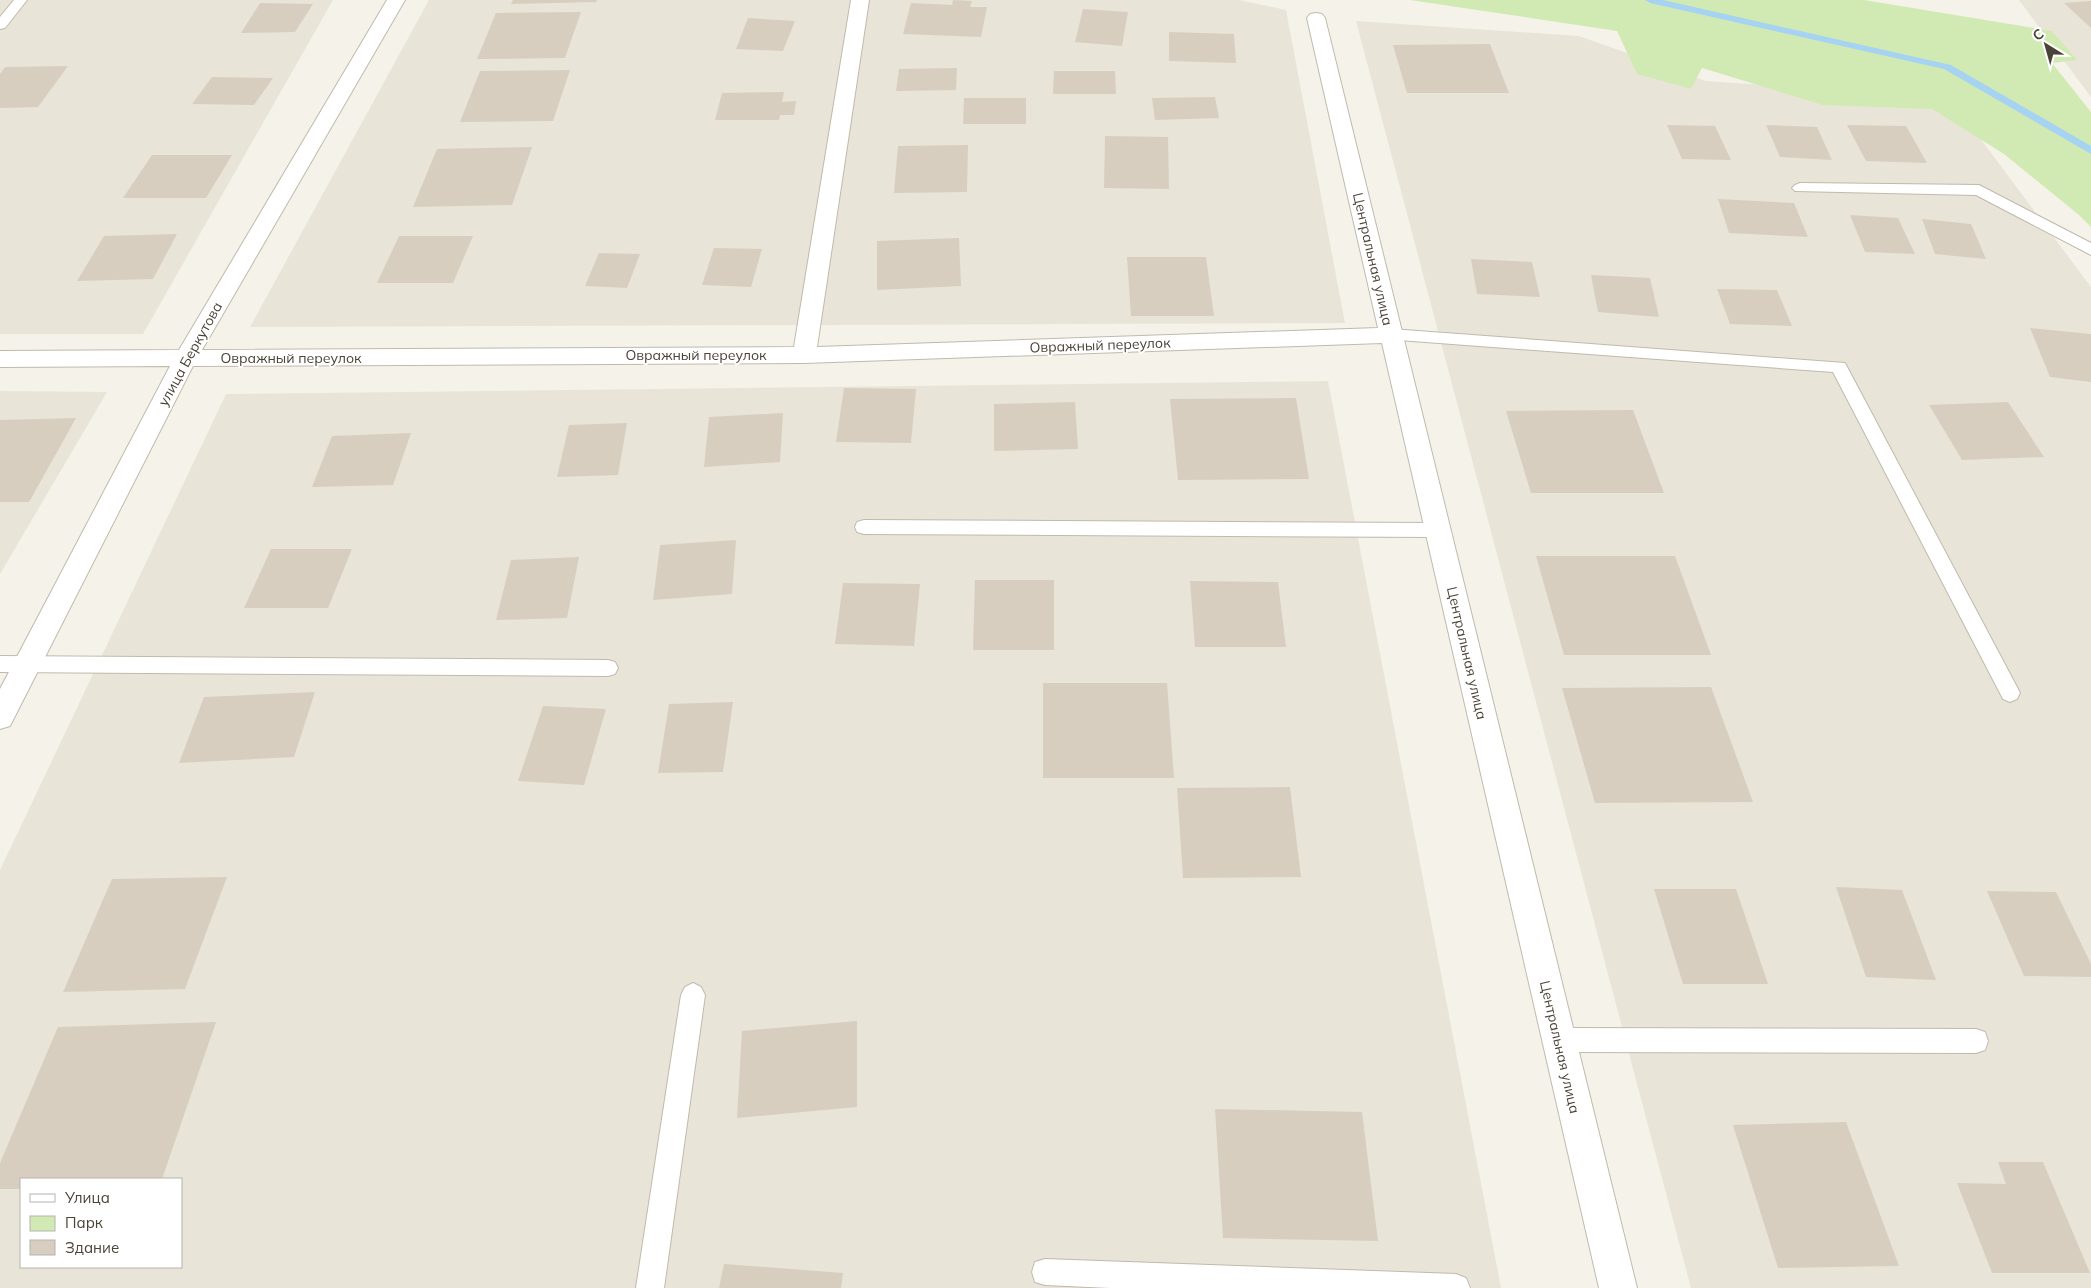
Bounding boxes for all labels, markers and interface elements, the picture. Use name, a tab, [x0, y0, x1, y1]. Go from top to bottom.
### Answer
north arrow	[2021, 20, 2071, 70]
text: С	[2029, 25, 2047, 45]
street label: Центральная улица	[1349, 191, 1397, 327]
street label: улица Беркутова	[154, 299, 226, 409]
street label: Овражный переулок	[1029, 334, 1171, 356]
street label: Овражный переулок	[625, 346, 767, 364]
street label: Овражный переулок	[220, 349, 362, 367]
street label: Центральная улица	[1443, 585, 1491, 721]
street label: Центральная улица	[1536, 979, 1584, 1115]
legend	[20, 1178, 182, 1268]
text: Улица	[64, 1188, 110, 1207]
text: Парк	[65, 1213, 104, 1232]
text: Здание	[65, 1238, 119, 1257]

